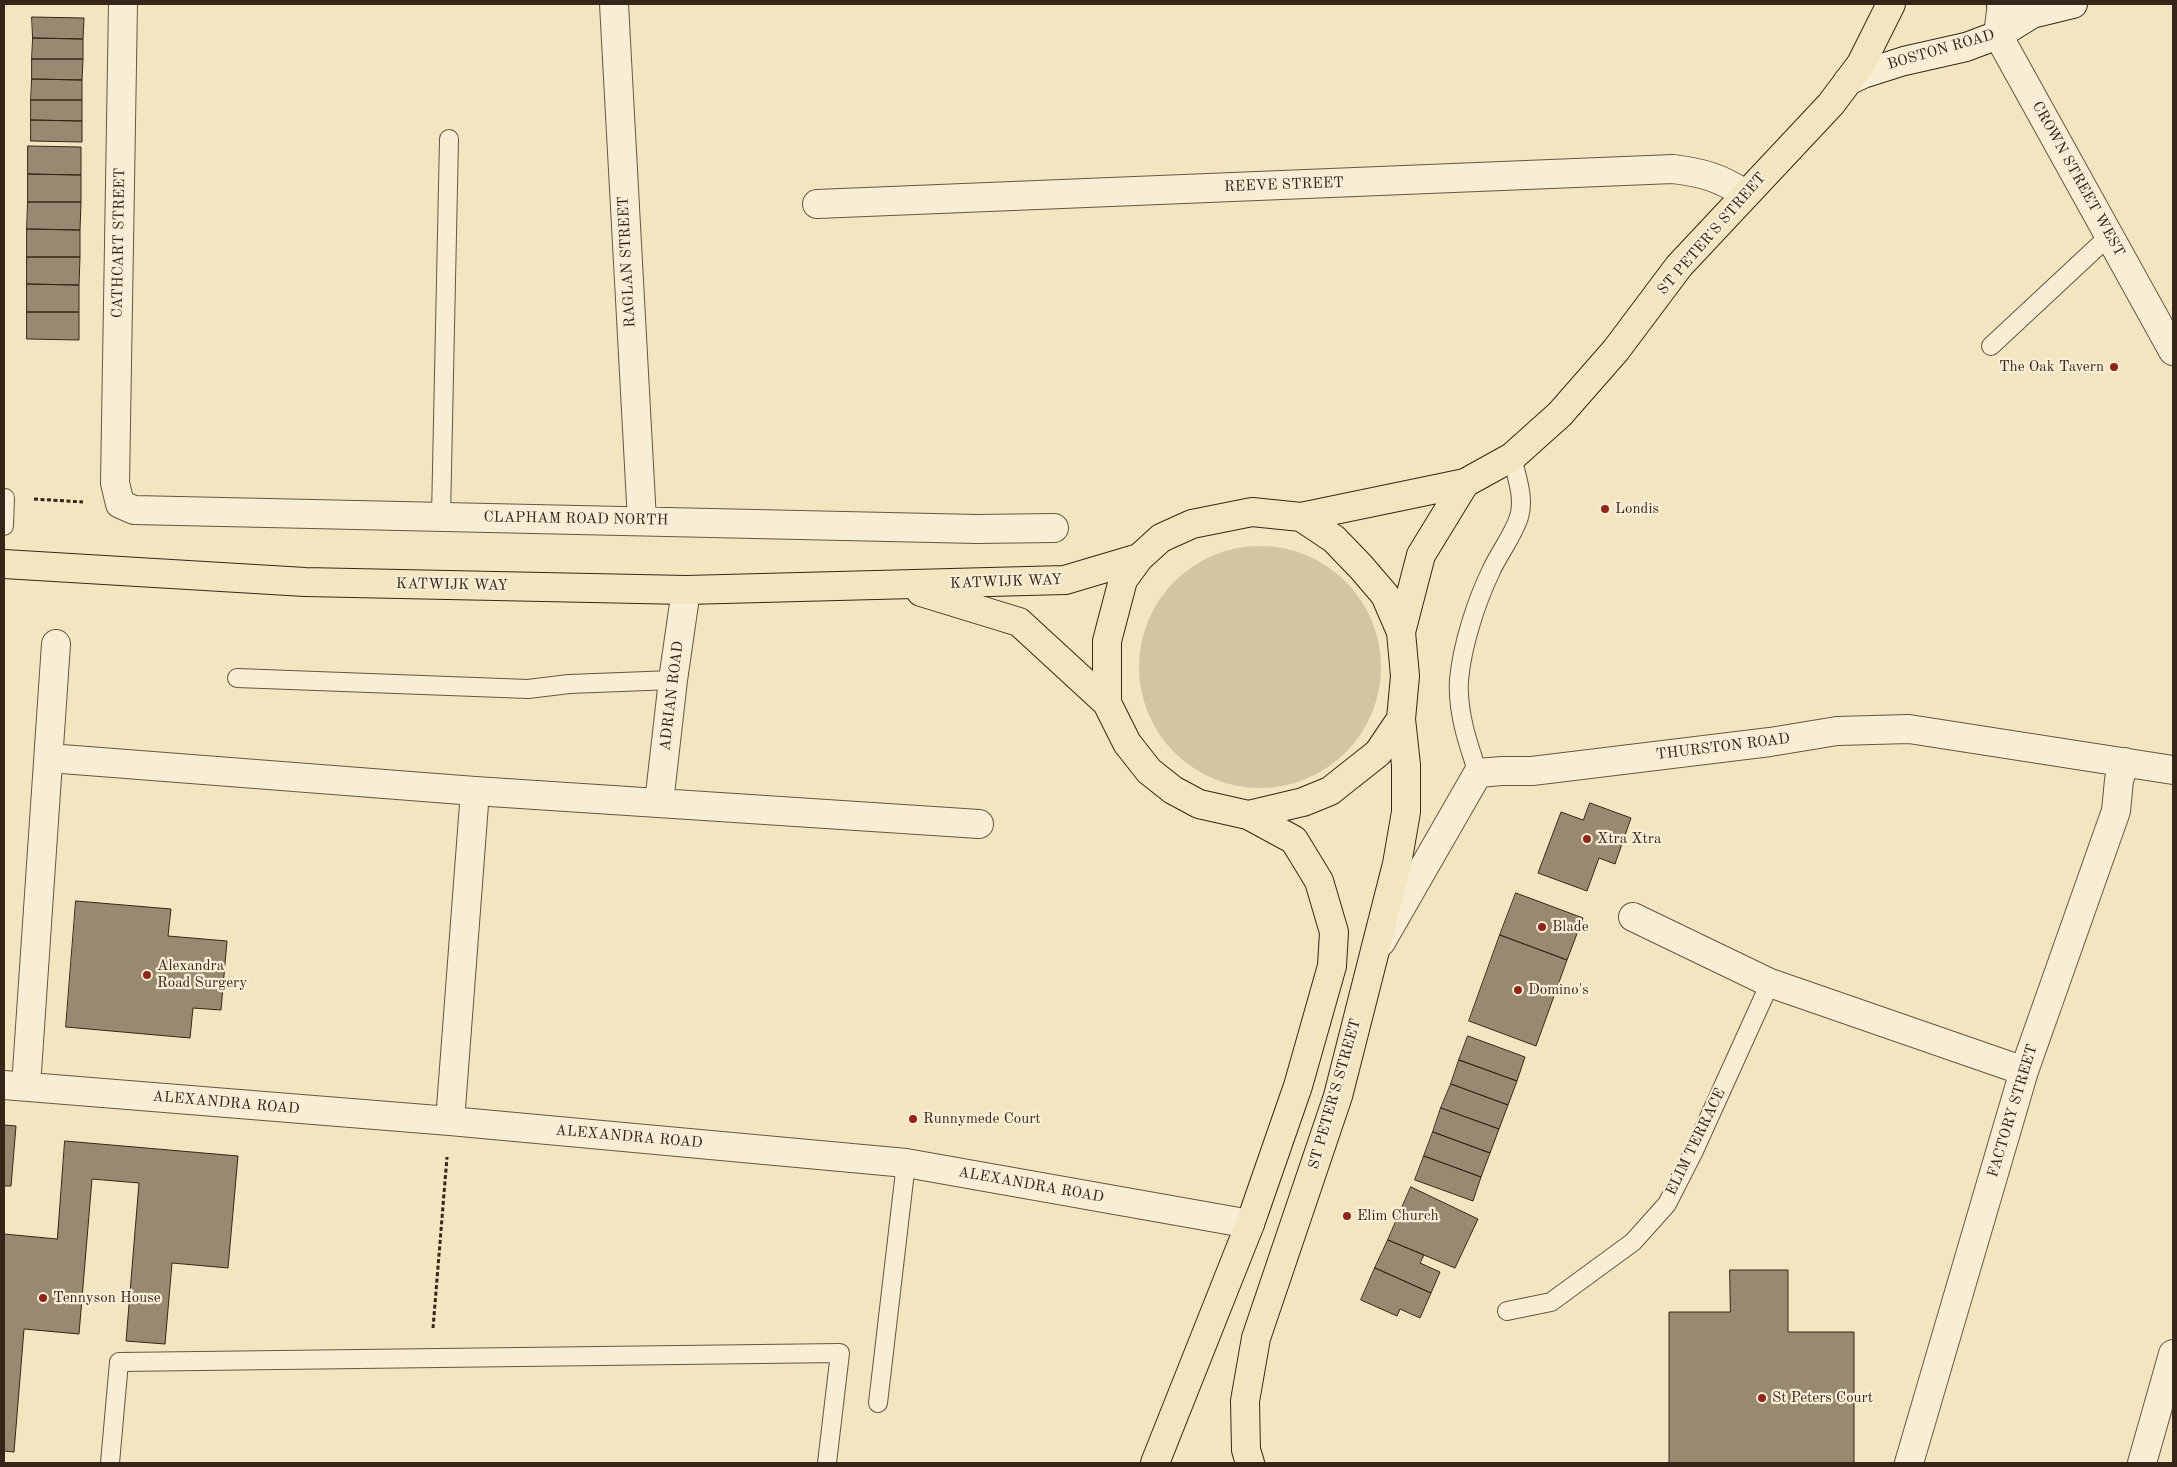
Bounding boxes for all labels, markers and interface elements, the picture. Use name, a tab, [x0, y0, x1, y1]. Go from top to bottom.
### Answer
street label: BOSTON ROAD	[1885, 26, 1997, 74]
street label: CROWN STREET WEST	[2028, 98, 2128, 260]
street label: CATHCART STREET	[109, 168, 129, 318]
street label: ST PETER'S STREET	[1654, 169, 1770, 299]
street label: REEVE STREET	[1224, 174, 1344, 196]
street label: RAGLAN STREET	[615, 196, 639, 328]
place label: The Oak Tavern	[1999, 358, 2104, 376]
marker: The Oak Tavern	[2108, 361, 2120, 373]
place label: Londis	[1615, 500, 1659, 518]
marker: Londis	[1599, 503, 1611, 515]
street label: CLAPHAM ROAD NORTH	[483, 508, 669, 530]
street label: KATWIJK WAY	[950, 571, 1062, 593]
street label: KATWIJK WAY	[396, 575, 508, 595]
street label: ADRIAN ROAD	[656, 640, 688, 752]
street label: THURSTON ROAD	[1655, 730, 1791, 764]
place label: Xtra Xtra	[1597, 830, 1661, 848]
marker: Xtra Xtra	[1581, 833, 1593, 845]
place label: Blade	[1552, 918, 1589, 936]
marker: Blade	[1536, 921, 1548, 933]
place label: Alexandra Road Surgery	[157, 957, 247, 992]
marker: Alexandra Road Surgery	[141, 969, 153, 981]
place label: Domino's	[1528, 981, 1589, 999]
marker: Domino's	[1512, 984, 1524, 996]
street label: ST PETER'S STREET	[1305, 1017, 1365, 1171]
street label: FACTORY STREET	[1984, 1042, 2042, 1180]
street label: ELIM TERRACE	[1662, 1086, 1730, 1198]
street label: ALEXANDRA ROAD	[152, 1088, 300, 1118]
place label: Runnymede Court	[923, 1110, 1041, 1128]
marker: Runnymede Court	[907, 1113, 919, 1125]
street label: ALEXANDRA ROAD	[555, 1122, 703, 1152]
street label: ALEXANDRA ROAD	[957, 1163, 1105, 1207]
place label: Elim Church	[1357, 1207, 1439, 1225]
marker: Elim Church	[1341, 1210, 1353, 1222]
place label: Tennyson House	[53, 1289, 161, 1307]
marker: Tennyson House	[37, 1292, 49, 1304]
place label: St Peters Court	[1772, 1389, 1873, 1407]
marker: St Peters Court	[1756, 1392, 1768, 1404]

